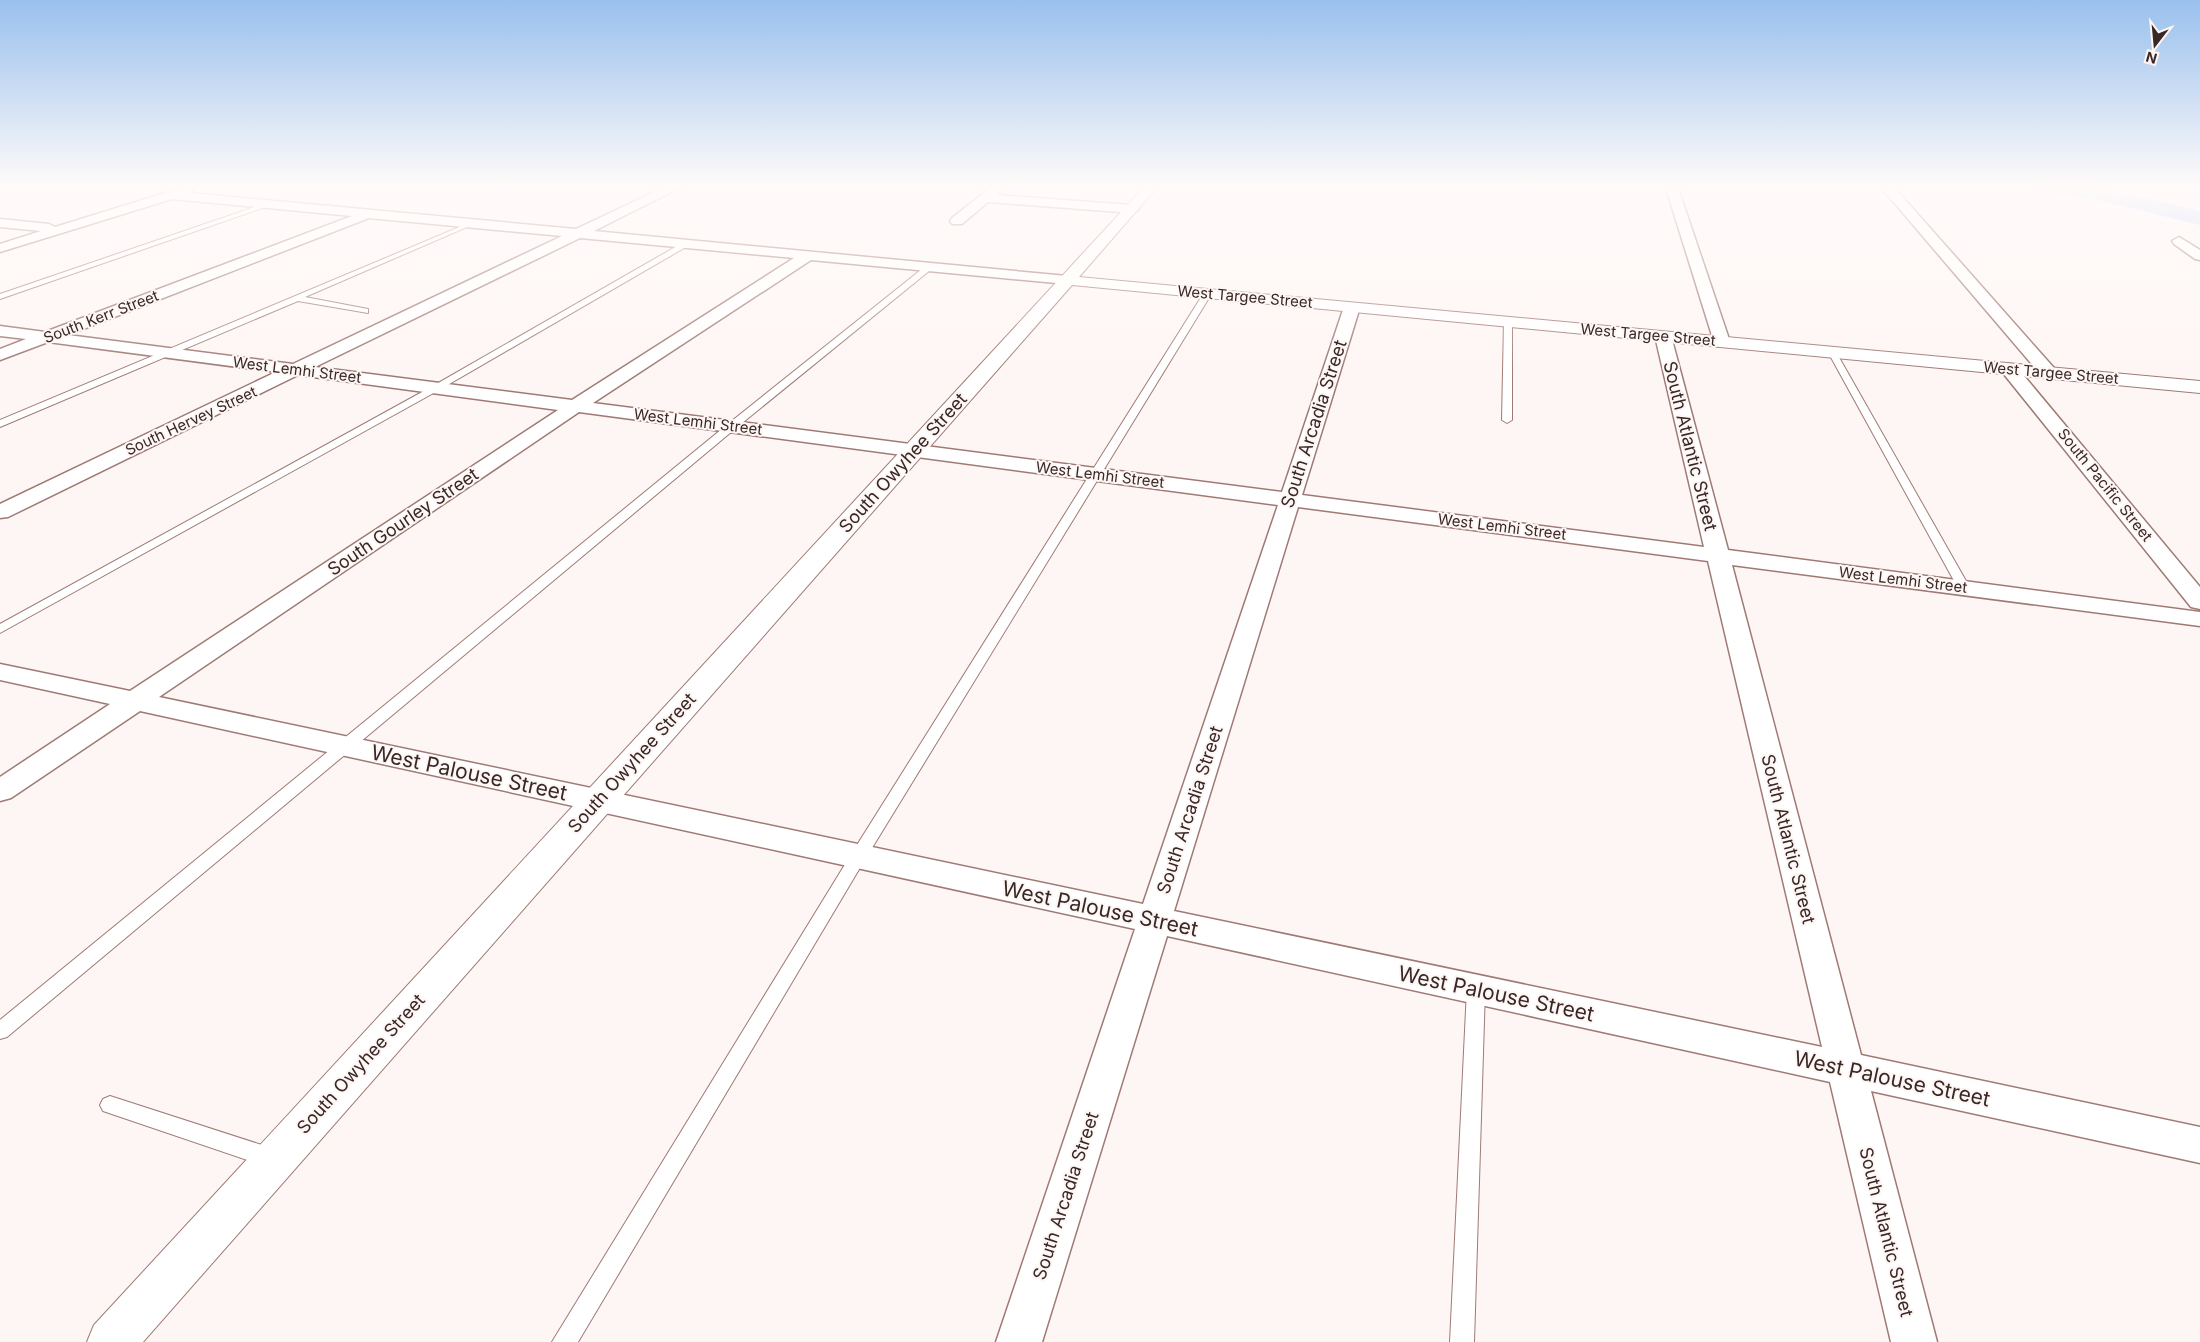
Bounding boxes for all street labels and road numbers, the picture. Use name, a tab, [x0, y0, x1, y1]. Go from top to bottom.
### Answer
street label: West Targee Street	[1177, 281, 1313, 312]
street label: South Kerr Street	[41, 286, 161, 347]
street label: West Targee Street	[1580, 319, 1716, 350]
street label: South Arcadia Street	[1276, 337, 1351, 510]
street label: West Lemhi Street	[232, 352, 362, 387]
street label: West Targee Street	[1983, 357, 2119, 388]
street label: South Atlantic Street	[1659, 359, 1722, 533]
street label: South Hervey Street	[122, 382, 260, 459]
street label: South Owyhee Street	[834, 388, 971, 537]
street label: West Lemhi Street	[633, 404, 763, 439]
street label: South Pacific Street	[2054, 424, 2157, 545]
street label: West Lemhi Street	[1035, 457, 1165, 492]
street label: South Gourley Street	[323, 463, 482, 580]
street label: West Lemhi Street	[1437, 509, 1567, 544]
street label: West Lemhi Street	[1838, 562, 1968, 597]
street label: South Owyhee Street	[563, 688, 700, 837]
street label: South Arcadia Street	[1152, 723, 1227, 896]
street label: West Palouse Street	[369, 740, 569, 806]
street label: South Atlantic Street	[1757, 752, 1820, 926]
street label: West Palouse Street	[1000, 876, 1200, 942]
street label: West Palouse Street	[1396, 961, 1596, 1027]
street label: South Owyhee Street	[292, 989, 429, 1138]
street label: West Palouse Street	[1792, 1046, 1992, 1112]
street label: South Arcadia Street	[1028, 1109, 1103, 1282]
street label: South Atlantic Street	[1855, 1145, 1918, 1319]

